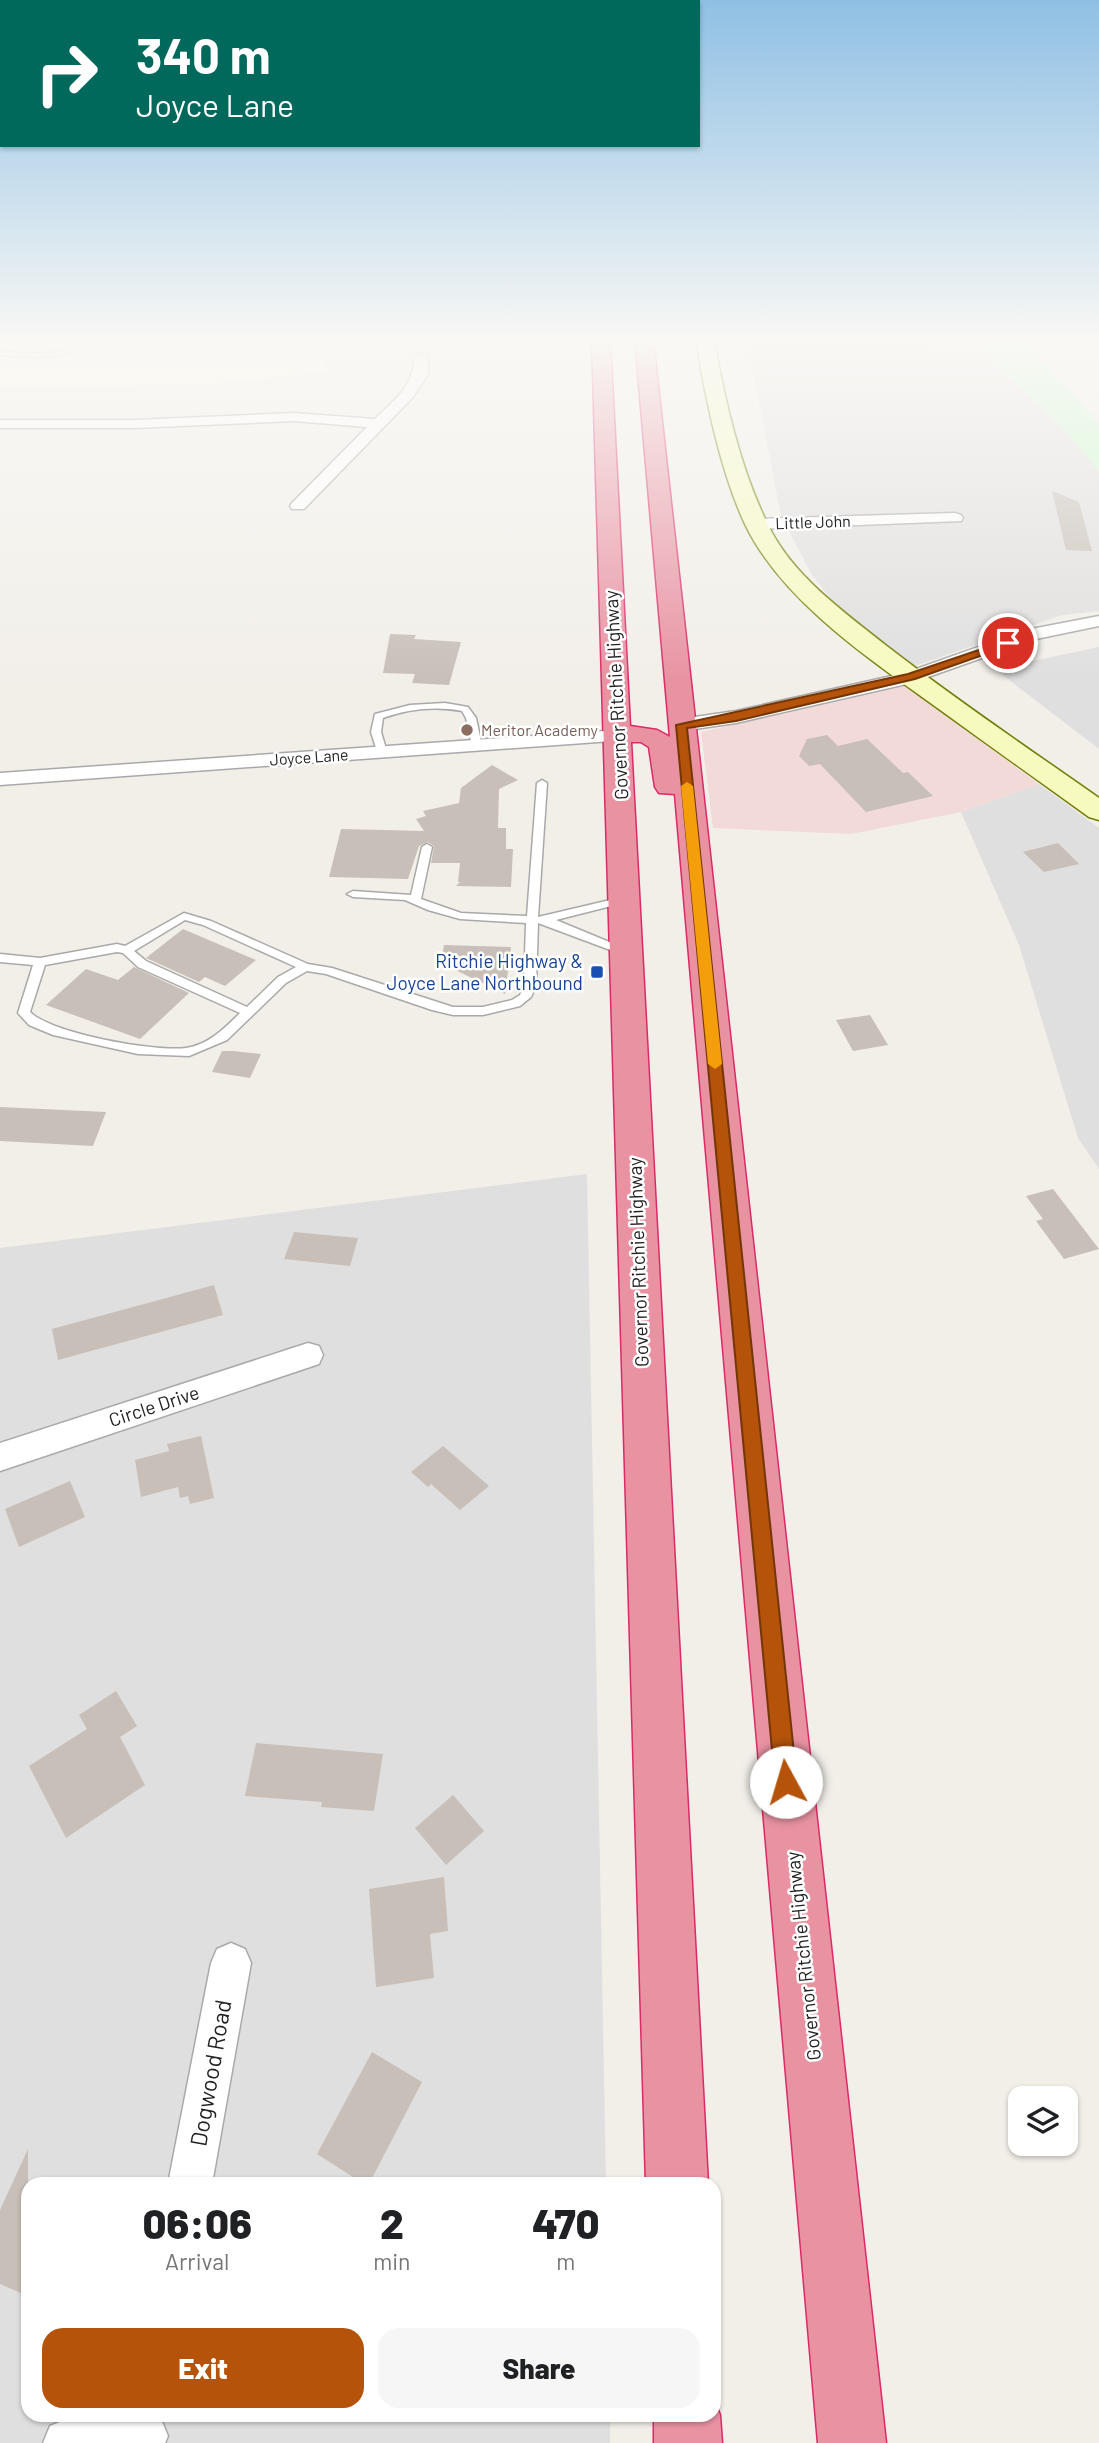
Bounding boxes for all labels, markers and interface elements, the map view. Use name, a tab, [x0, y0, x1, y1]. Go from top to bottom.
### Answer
text: 340 m	[136, 25, 271, 84]
icon: right	[21, 28, 112, 119]
text: Joyce Lane	[136, 85, 294, 123]
street label: Little John	[775, 511, 851, 532]
street label: Governor Ritchie Highway	[599, 589, 632, 800]
pin	[978, 613, 1038, 673]
icon: arrive	[989, 624, 1027, 662]
place label: Meritor Academy	[481, 720, 599, 739]
marker: Meritor Academy	[459, 722, 475, 738]
street label: Joyce Lane	[269, 744, 349, 769]
place label: Ritchie Highway & Joyce Lane Northbound	[387, 949, 583, 994]
marker: Ritchie Highway & Joyce Lane Northbound	[589, 964, 605, 980]
street label: Governor Ritchie Highway	[622, 1157, 653, 1367]
street label: Circle Drive	[106, 1380, 202, 1431]
position arrow	[749, 1745, 823, 1819]
street label: Governor Ritchie Highway	[780, 1850, 825, 2062]
street label: Dogwood Road	[183, 1997, 237, 2148]
map controls	[1008, 2086, 1078, 2156]
button: layers	[1008, 2086, 1078, 2156]
text: 06:06	[142, 2197, 252, 2247]
text: 2	[380, 2197, 404, 2247]
text: 470	[532, 2197, 600, 2247]
text: Arrival	[165, 2247, 229, 2275]
text: min	[373, 2247, 411, 2275]
text: m	[556, 2247, 575, 2275]
button: Exit	[42, 2328, 364, 2408]
button: Share	[378, 2328, 700, 2408]

